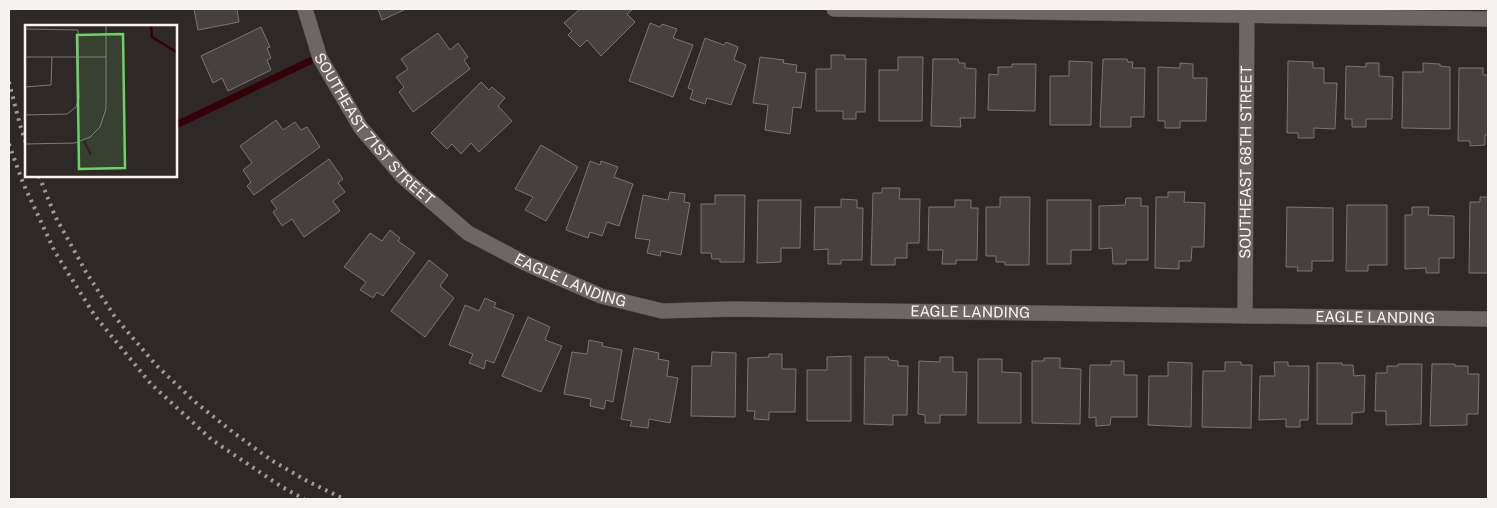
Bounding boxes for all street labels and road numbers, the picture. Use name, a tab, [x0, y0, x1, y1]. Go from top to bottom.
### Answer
street label: SOUTHEAST 71ST STREET	[311, 50, 438, 208]
street label: SOUTHEAST 68TH STREET	[1236, 65, 1255, 259]
street label: EAGLE LANDING	[512, 250, 628, 310]
street label: EAGLE LANDING	[910, 302, 1030, 321]
street label: EAGLE LANDING	[1315, 308, 1435, 326]

